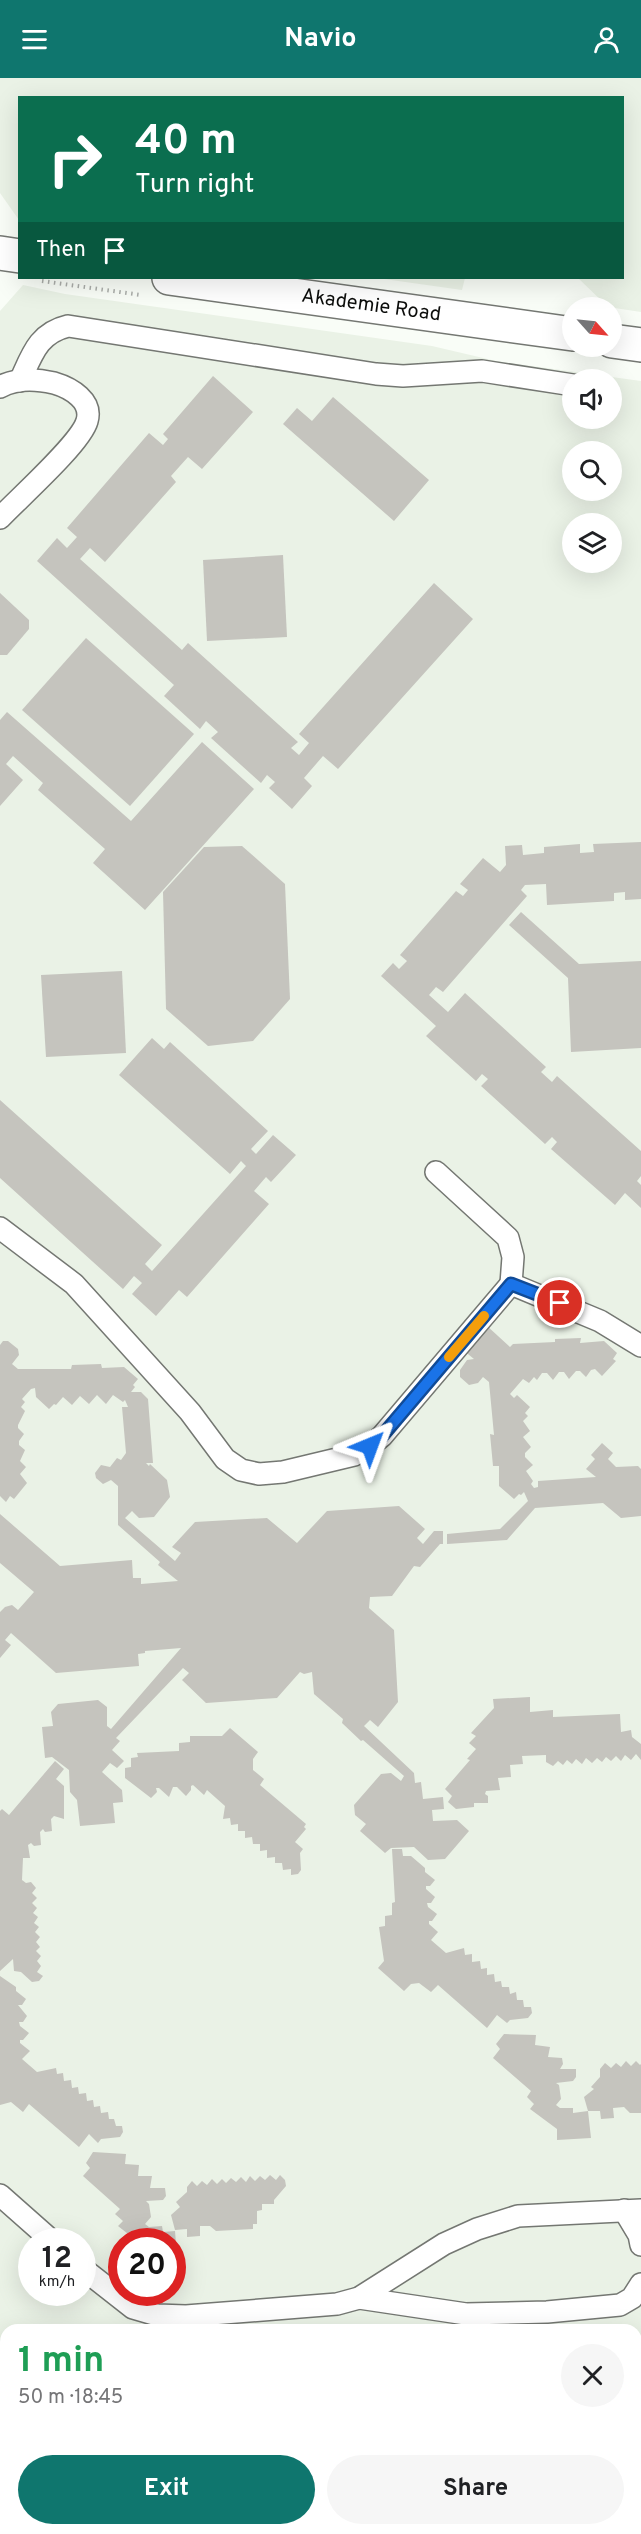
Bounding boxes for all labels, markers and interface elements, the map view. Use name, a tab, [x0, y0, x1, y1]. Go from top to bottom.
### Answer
text: Navio	[284, 22, 357, 56]
icon: menu	[18, 23, 51, 56]
icon: person	[590, 23, 623, 56]
text: 40 m	[135, 116, 237, 169]
icon: right	[36, 120, 114, 198]
text: Turn right	[135, 168, 254, 202]
icon: arrive	[98, 234, 131, 267]
text: Then	[36, 237, 86, 264]
street label: Akademie Road	[300, 283, 442, 329]
north arrow	[562, 297, 622, 357]
map controls	[562, 297, 622, 573]
button: sound	[562, 369, 622, 429]
button: search	[562, 441, 622, 501]
button: layers	[562, 513, 622, 573]
pin	[534, 1277, 585, 1328]
icon: arrive	[543, 1286, 576, 1319]
position arrow	[338, 1414, 402, 1478]
speed limit sign: 20	[108, 2228, 186, 2306]
text: 12	[42, 2241, 72, 2278]
text: km/h	[39, 2273, 75, 2292]
text: 1 min	[18, 2339, 104, 2385]
button: close	[561, 2344, 624, 2407]
text: 50 m · 18:45	[18, 2385, 123, 2411]
button: Exit	[18, 2455, 315, 2524]
button: Share	[327, 2455, 624, 2524]

